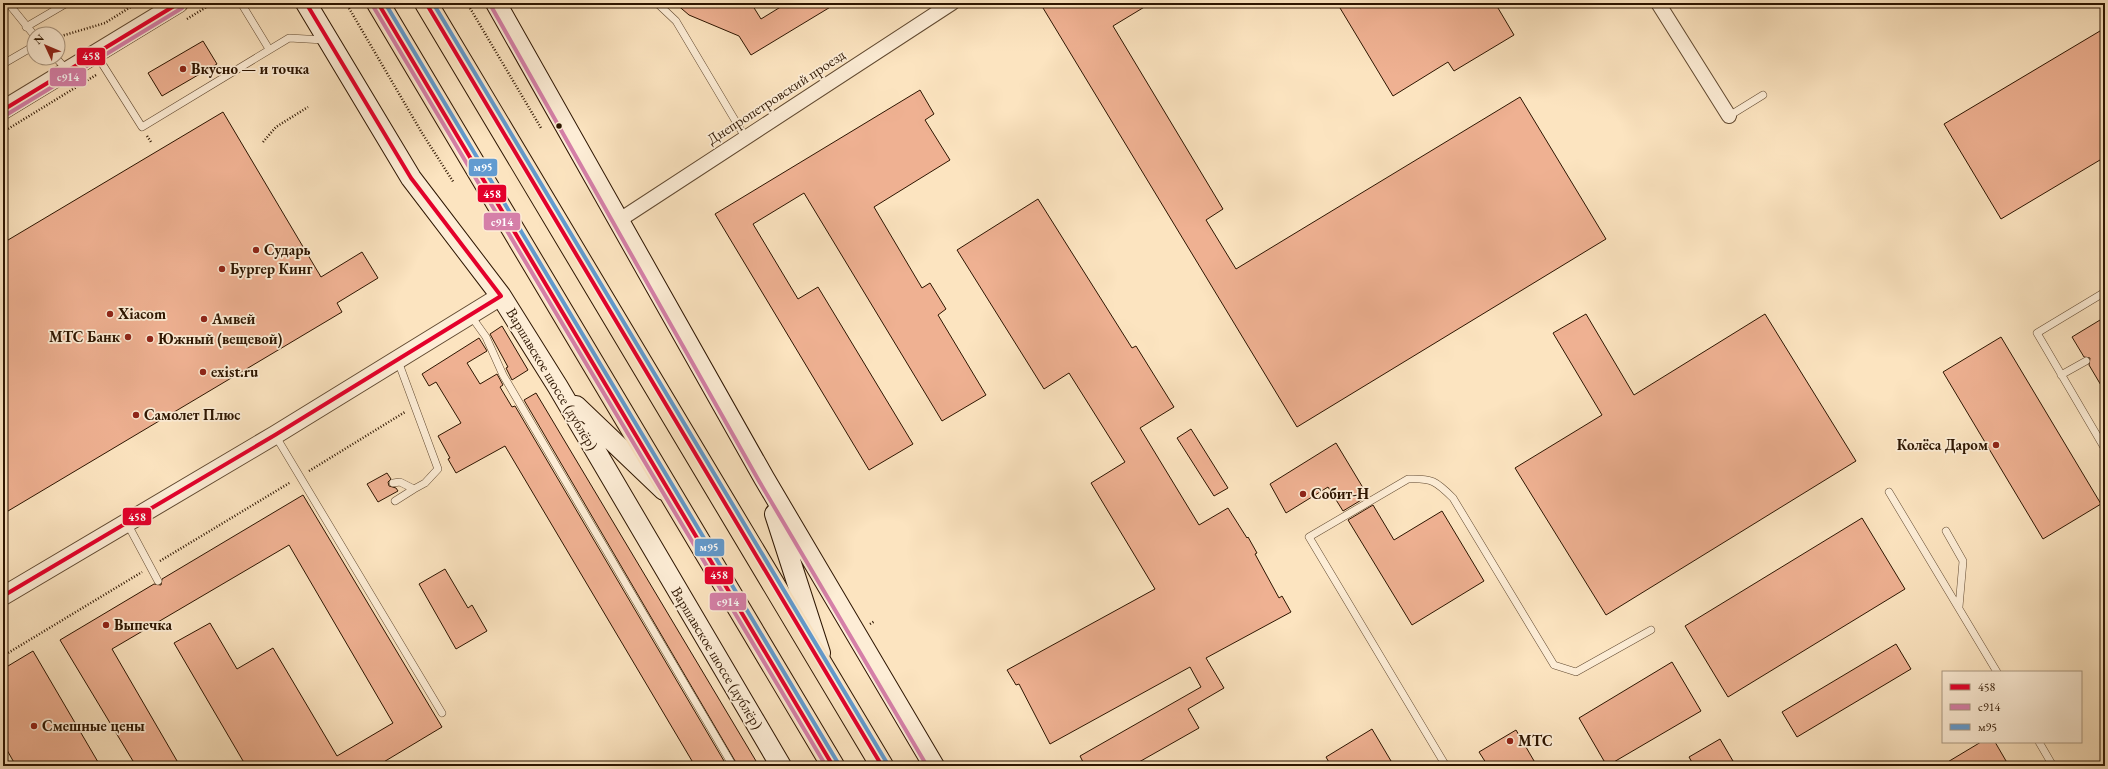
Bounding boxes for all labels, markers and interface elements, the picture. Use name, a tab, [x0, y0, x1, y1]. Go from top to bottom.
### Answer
north arrow	[26, 26, 66, 66]
text: N	[31, 31, 47, 47]
street label: Днепропетровский проезд	[703, 45, 849, 148]
line badge: 458	[76, 47, 106, 66]
text: 458	[82, 49, 100, 63]
place label: Вкусно — и точка	[191, 59, 310, 78]
marker: Вкусно — и точка	[178, 64, 188, 74]
line badge: с914	[49, 67, 87, 87]
text: с914	[57, 70, 79, 84]
unlabelled marker	[554, 121, 564, 131]
line badge: м95	[468, 158, 498, 177]
text: м95	[473, 160, 493, 174]
line badge: 458	[477, 184, 507, 203]
text: 458	[483, 187, 501, 201]
line badge: с914	[483, 212, 521, 231]
text: с914	[491, 215, 513, 229]
place label: Сударь	[264, 240, 311, 259]
marker: Сударь	[251, 245, 261, 255]
place label: Бургер Кинг	[230, 259, 313, 278]
marker: Бургер Кинг	[217, 264, 227, 274]
place label: Xiacom	[117, 304, 166, 323]
street label: Варшавское шоссе (дублёр)	[502, 304, 603, 454]
marker: Xiacom	[105, 309, 115, 319]
place label: Амвей	[211, 309, 255, 328]
marker: Амвей	[199, 314, 209, 324]
place label: МТС Банк	[49, 327, 121, 346]
place label: Южный (вещевой)	[158, 329, 283, 348]
marker: МТС Банк	[123, 332, 133, 342]
marker: Южный (вещевой)	[145, 334, 155, 344]
place label: exist.ru	[211, 362, 259, 381]
marker: exist.ru	[198, 367, 208, 377]
place label: Самолет Плюс	[144, 405, 240, 424]
marker: Самолет Плюс	[131, 410, 141, 420]
place label: Колёса Даром	[1897, 435, 1988, 454]
marker: Колёса Даром	[1991, 440, 2001, 450]
place label: Собит-Н	[1311, 484, 1369, 503]
marker: Собит-Н	[1298, 489, 1308, 499]
line badge: 458	[122, 507, 152, 526]
text: 458	[128, 510, 146, 524]
line badge: м95	[694, 538, 725, 557]
text: м95	[699, 540, 719, 554]
line badge: 458	[704, 566, 734, 585]
text: 458	[710, 568, 728, 582]
street label: Варшавское шоссе (дублёр)	[667, 583, 768, 733]
line badge: с914	[709, 592, 747, 611]
text: с914	[717, 595, 739, 609]
place label: Выпечка	[114, 615, 172, 634]
marker: Выпечка	[101, 620, 111, 630]
legend	[1942, 671, 2082, 743]
text: 458	[1978, 679, 1996, 695]
text: с914	[1978, 699, 2000, 715]
place label: Смешные цены	[42, 716, 145, 735]
text: м95	[1978, 719, 1997, 735]
marker: Смешные цены	[29, 721, 39, 731]
place label: МТС	[1518, 731, 1553, 750]
marker: МТС	[1505, 736, 1515, 746]

